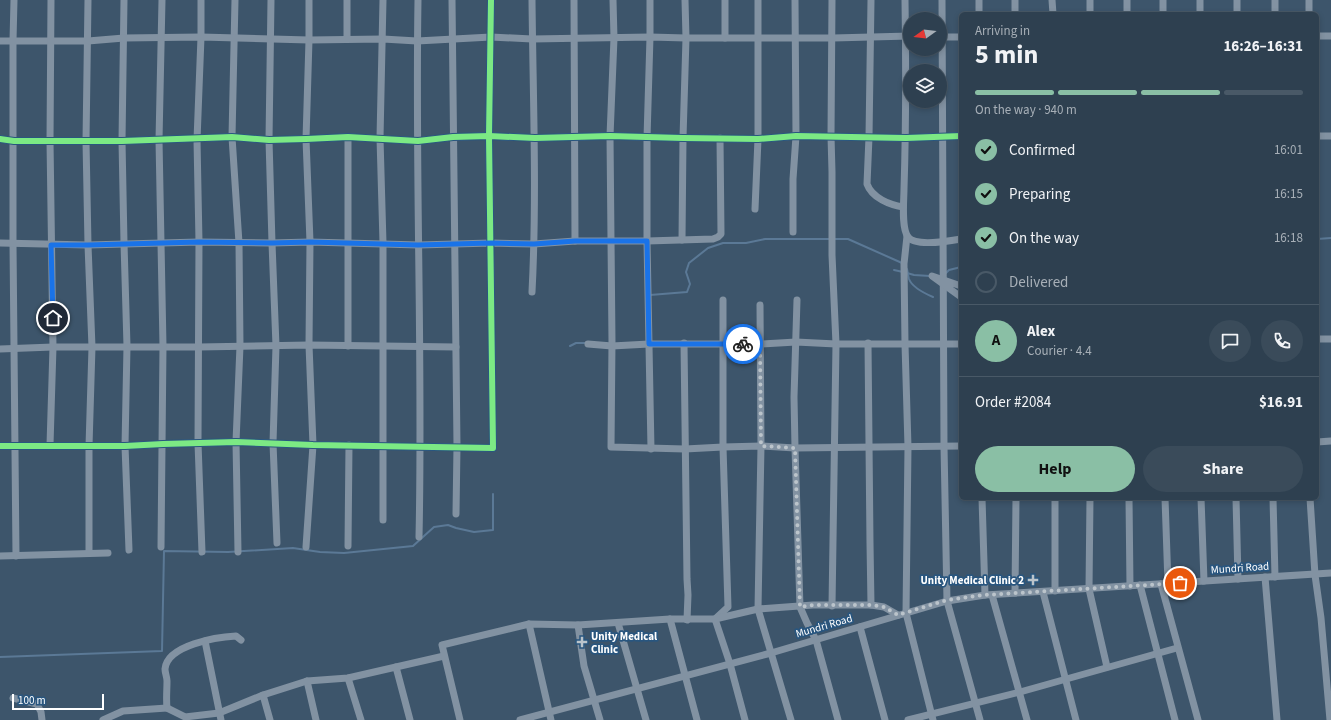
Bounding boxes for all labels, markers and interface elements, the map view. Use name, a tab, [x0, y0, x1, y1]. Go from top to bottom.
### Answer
north arrow	[903, 12, 947, 56]
map controls	[903, 12, 947, 108]
text: Arriving in	[975, 22, 1030, 40]
text: 5 min	[975, 36, 1038, 73]
text: 16:26–16:31	[1223, 36, 1303, 57]
button: layers	[903, 64, 947, 108]
text: On the way · 940 m	[975, 101, 1077, 119]
icon: check	[975, 139, 997, 161]
text: Confirmed	[1009, 140, 1075, 161]
text: 16:01	[1274, 141, 1303, 159]
icon: check	[975, 183, 997, 205]
text: Preparing	[1009, 184, 1070, 205]
text: 16:15	[1274, 185, 1303, 203]
icon: check	[975, 227, 997, 249]
text: On the way	[1009, 228, 1079, 249]
text: 16:18	[1274, 229, 1303, 247]
text: Delivered	[1009, 272, 1068, 293]
pin	[36, 301, 70, 335]
icon: home	[42, 307, 64, 329]
button: chat	[1209, 320, 1251, 362]
button: phone	[1261, 320, 1303, 362]
text: Alex	[1027, 321, 1055, 342]
courier	[723, 324, 763, 364]
text: A	[992, 330, 1000, 351]
icon: bike	[732, 333, 754, 355]
text: Courier · 4.4	[1027, 342, 1092, 360]
text: Order #2084	[975, 392, 1051, 413]
text: $16.91	[1259, 392, 1303, 413]
button: Help	[975, 446, 1135, 492]
button: Share	[1143, 446, 1303, 492]
street label: Mundri Road	[1210, 558, 1270, 578]
pin	[1163, 566, 1197, 600]
icon: bag	[1169, 572, 1191, 594]
place label: Unity Medical Clinic 2	[921, 573, 1024, 588]
marker: Unity Medical Clinic 2	[1027, 574, 1039, 586]
street label: Mundri Road	[794, 611, 854, 641]
place label: Unity Medical Clinic	[591, 629, 658, 657]
marker: Unity Medical Clinic	[576, 636, 588, 648]
scale bar	[12, 692, 104, 711]
text: 100 m	[18, 693, 46, 708]

